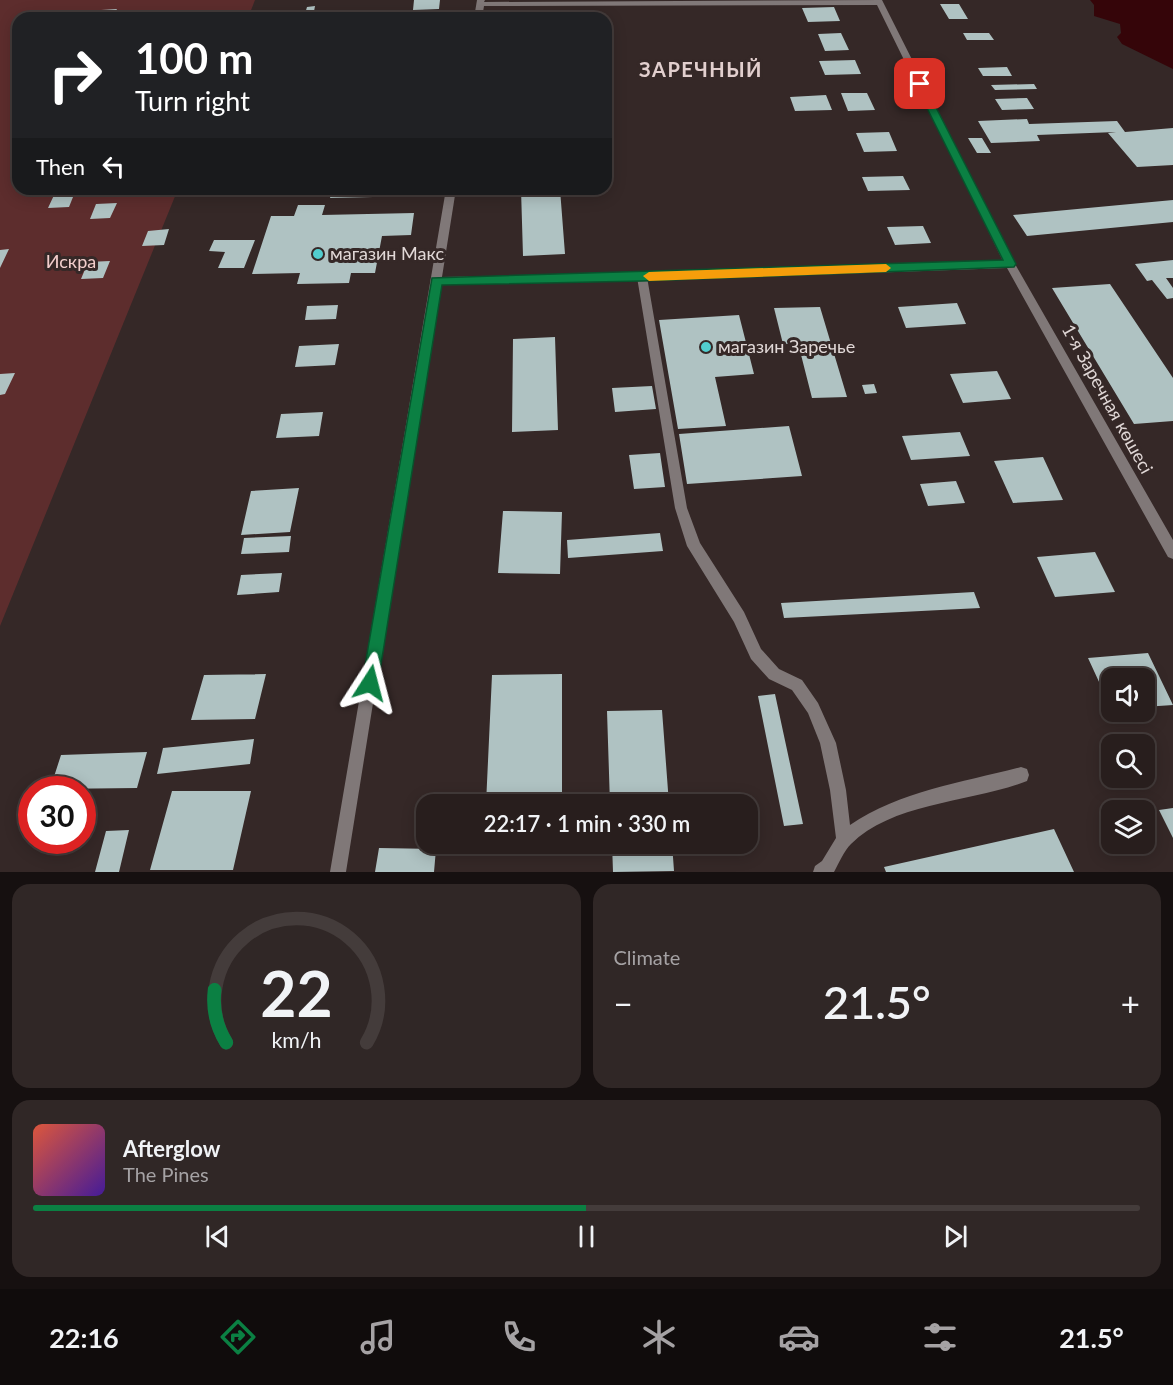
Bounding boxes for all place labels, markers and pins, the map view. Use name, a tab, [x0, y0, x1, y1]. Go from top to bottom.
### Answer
pin	[894, 58, 945, 109]
place label: магазин Макс	[330, 242, 444, 264]
marker: магазин Макс	[311, 247, 325, 261]
place label: магазин Заречье	[718, 335, 855, 357]
marker: магазин Заречье	[699, 340, 713, 354]

